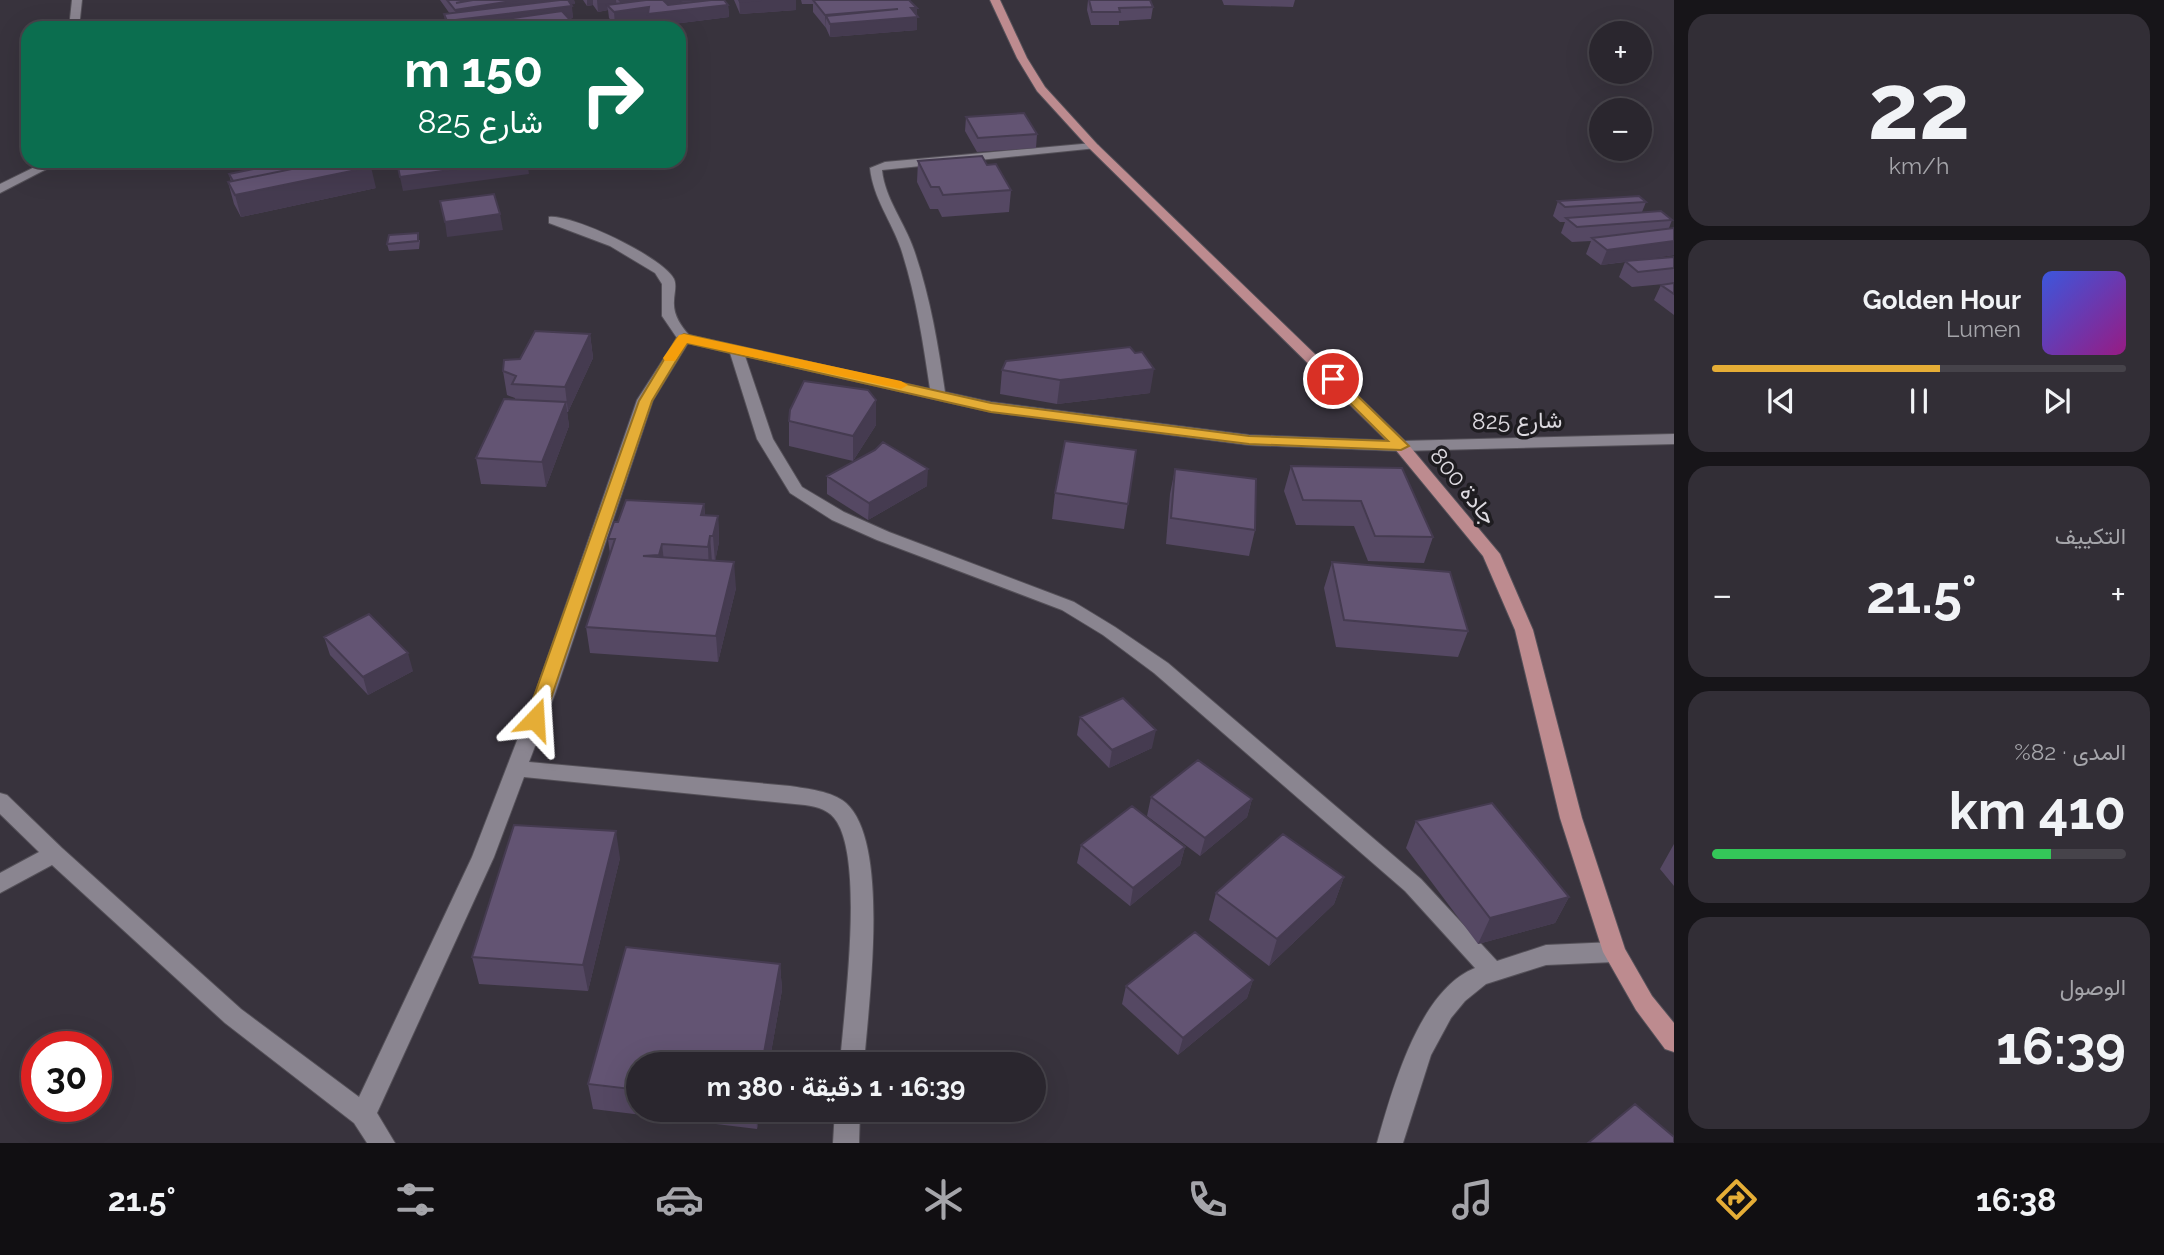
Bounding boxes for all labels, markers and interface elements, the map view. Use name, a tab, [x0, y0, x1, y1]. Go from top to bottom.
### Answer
map controls	[1589, 21, 1652, 161]
button: +	[1589, 21, 1652, 84]
text: 150 m	[404, 41, 543, 98]
icon: right	[567, 49, 658, 140]
text: 22	[1868, 53, 1970, 160]
button: −	[1589, 98, 1652, 161]
text: شارع 825	[417, 103, 543, 140]
text: km/h	[1889, 152, 1949, 179]
text: Golden Hour	[1863, 285, 2021, 315]
text: Lumen	[1946, 315, 2021, 342]
pin	[1303, 349, 1363, 409]
icon: arrive	[1314, 360, 1352, 398]
icon: previous	[1762, 382, 1800, 420]
icon: pause	[1900, 382, 1938, 420]
icon: next	[2038, 382, 2076, 420]
street label: شارع 825	[1472, 406, 1562, 437]
street label: جادة 800	[1425, 442, 1503, 530]
text: التكييف	[2055, 522, 2126, 549]
text: 21.5°	[1866, 564, 1977, 625]
text: −	[1712, 572, 1732, 617]
text: +	[2110, 572, 2126, 617]
position arrow	[498, 682, 572, 756]
text: المدى · 82%	[2014, 738, 2126, 765]
text: 410 km	[1949, 780, 2126, 841]
text: الوصول	[2060, 973, 2126, 1000]
text: 16:39	[1996, 1015, 2126, 1076]
speed limit sign: 30	[21, 1031, 112, 1122]
text: 16:39 · 1 دقيقة · 380 m	[707, 1072, 965, 1102]
icon: filters	[391, 1175, 440, 1224]
icon: car	[655, 1175, 704, 1224]
icon: climate	[919, 1175, 968, 1224]
icon: phone	[1183, 1175, 1232, 1224]
icon: music	[1448, 1175, 1497, 1224]
icon: directions	[1712, 1175, 1761, 1224]
text: 21.5°	[108, 1181, 176, 1218]
text: 16:38	[1976, 1181, 2056, 1218]

